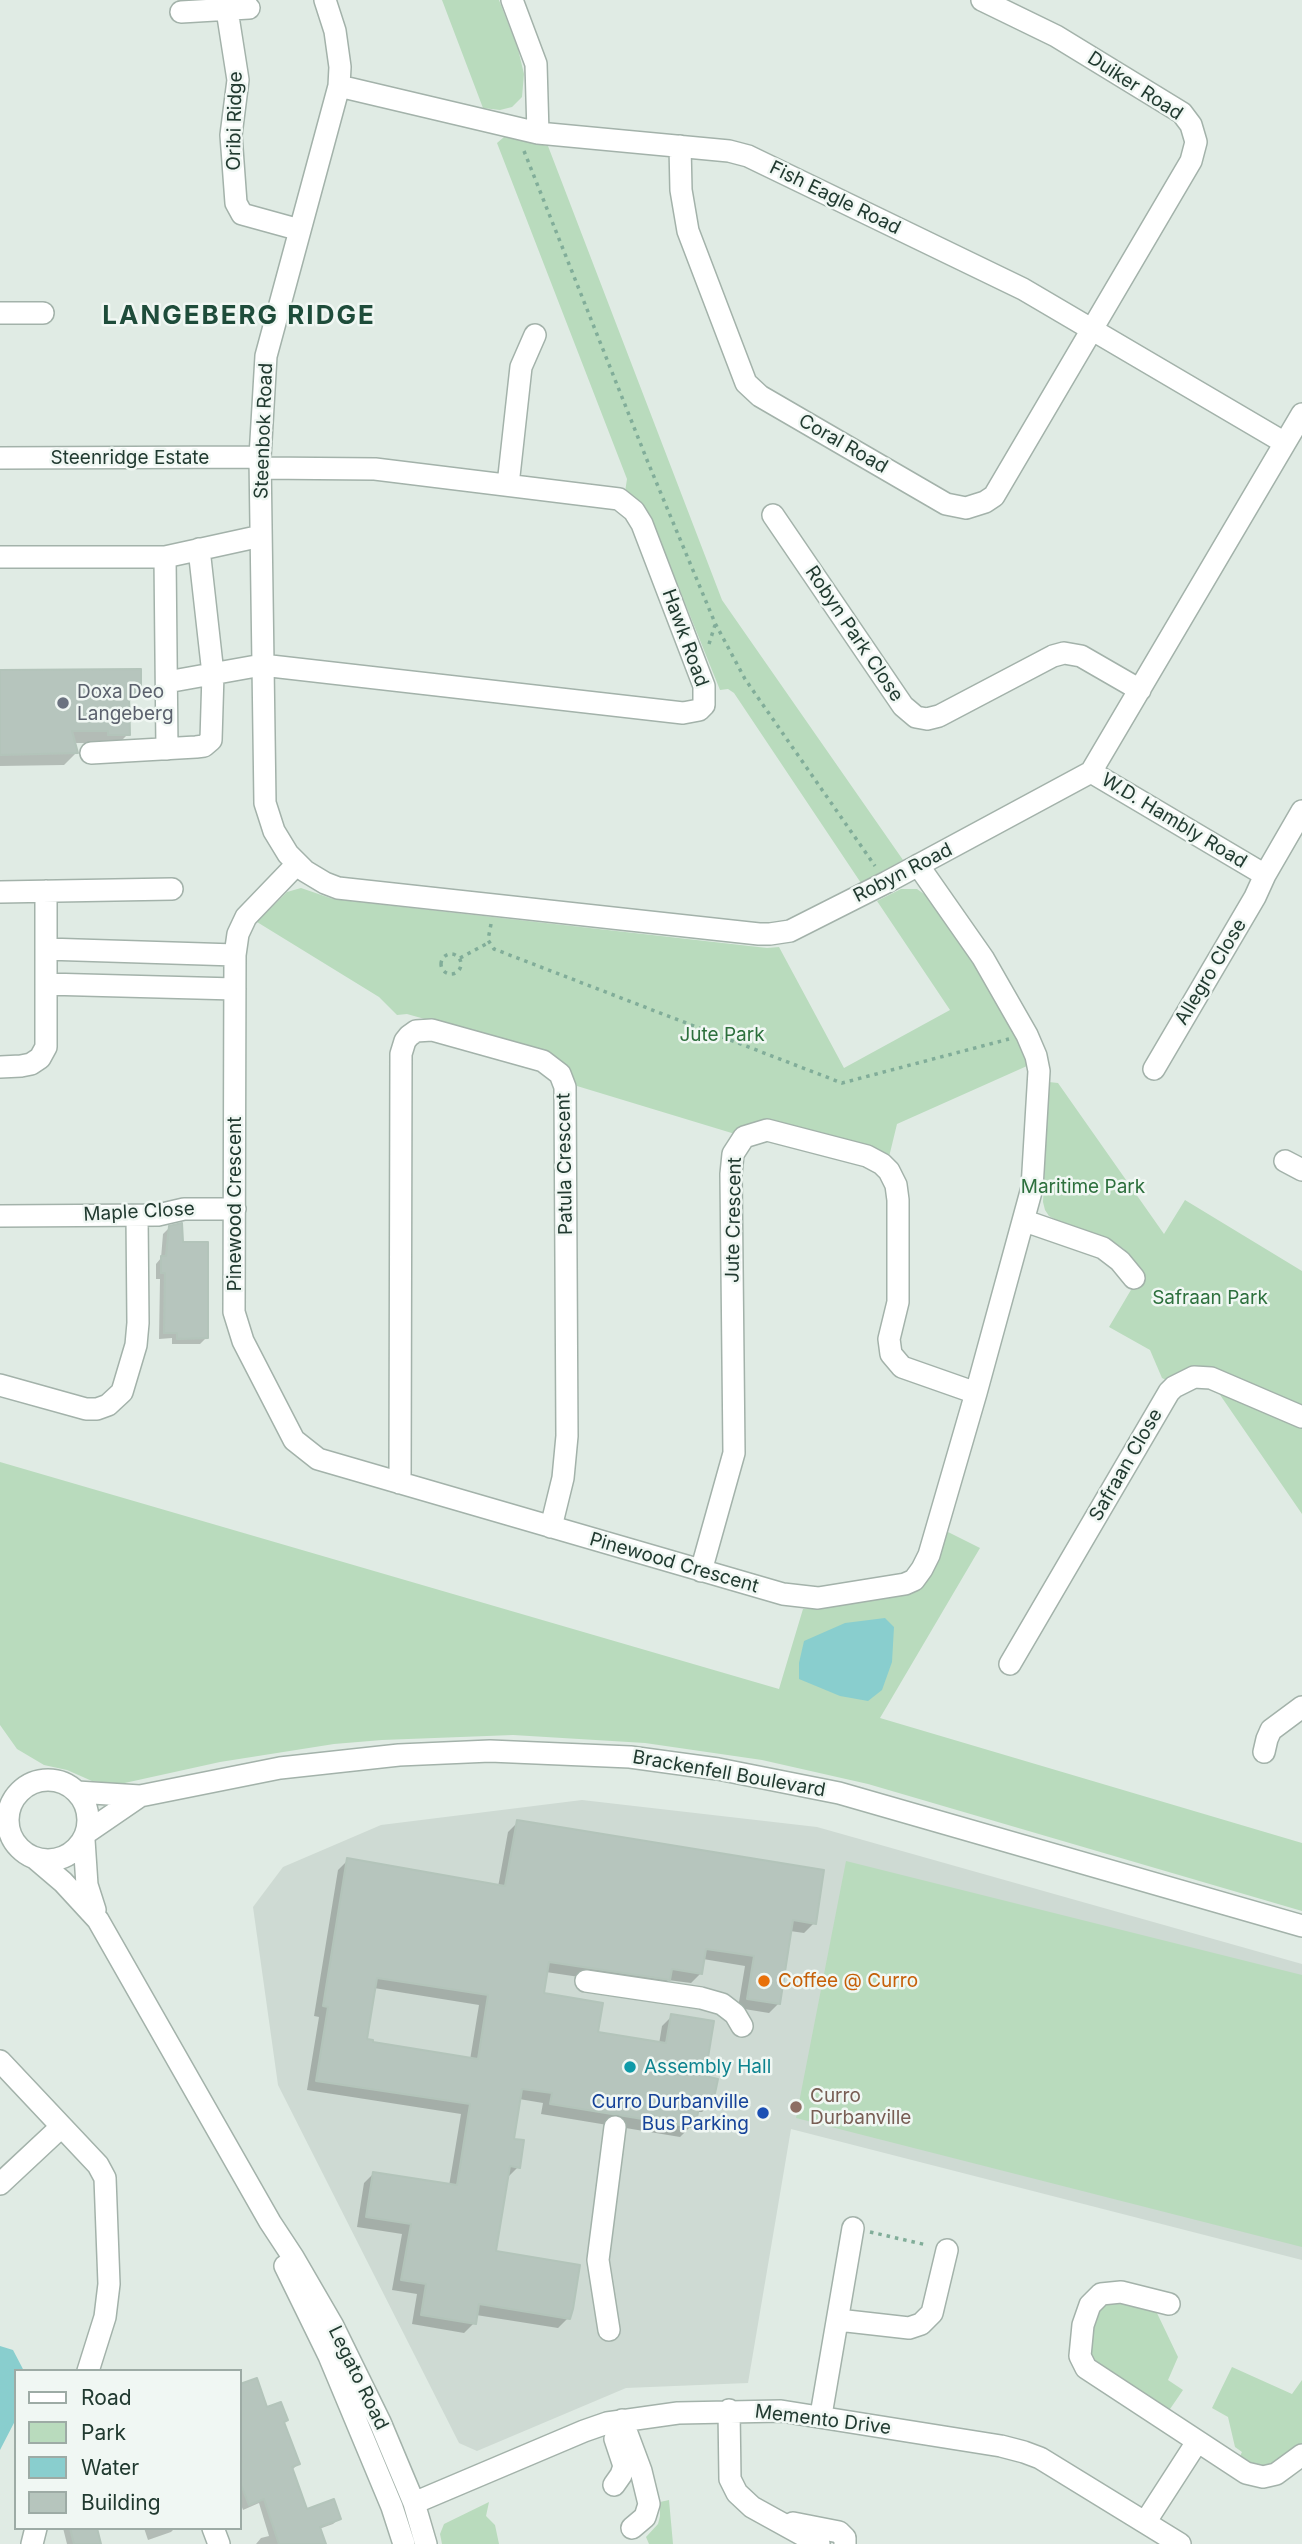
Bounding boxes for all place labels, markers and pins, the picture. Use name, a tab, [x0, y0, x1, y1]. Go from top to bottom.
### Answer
place label: Doxa Deo Langeberg	[77, 681, 174, 725]
marker: Doxa Deo Langeberg	[55, 695, 71, 711]
place label: Coffee @ Curro	[778, 1970, 918, 1992]
marker: Coffee @ Curro	[756, 1973, 772, 1989]
place label: Assembly Hall	[644, 2056, 771, 2078]
marker: Assembly Hall	[622, 2059, 638, 2075]
place label: Curro Durbanville	[810, 2085, 911, 2129]
place label: Curro Durbanville Bus Parking	[591, 2091, 749, 2135]
marker: Curro Durbanville	[788, 2099, 804, 2115]
marker: Curro Durbanville Bus Parking	[755, 2105, 771, 2121]

